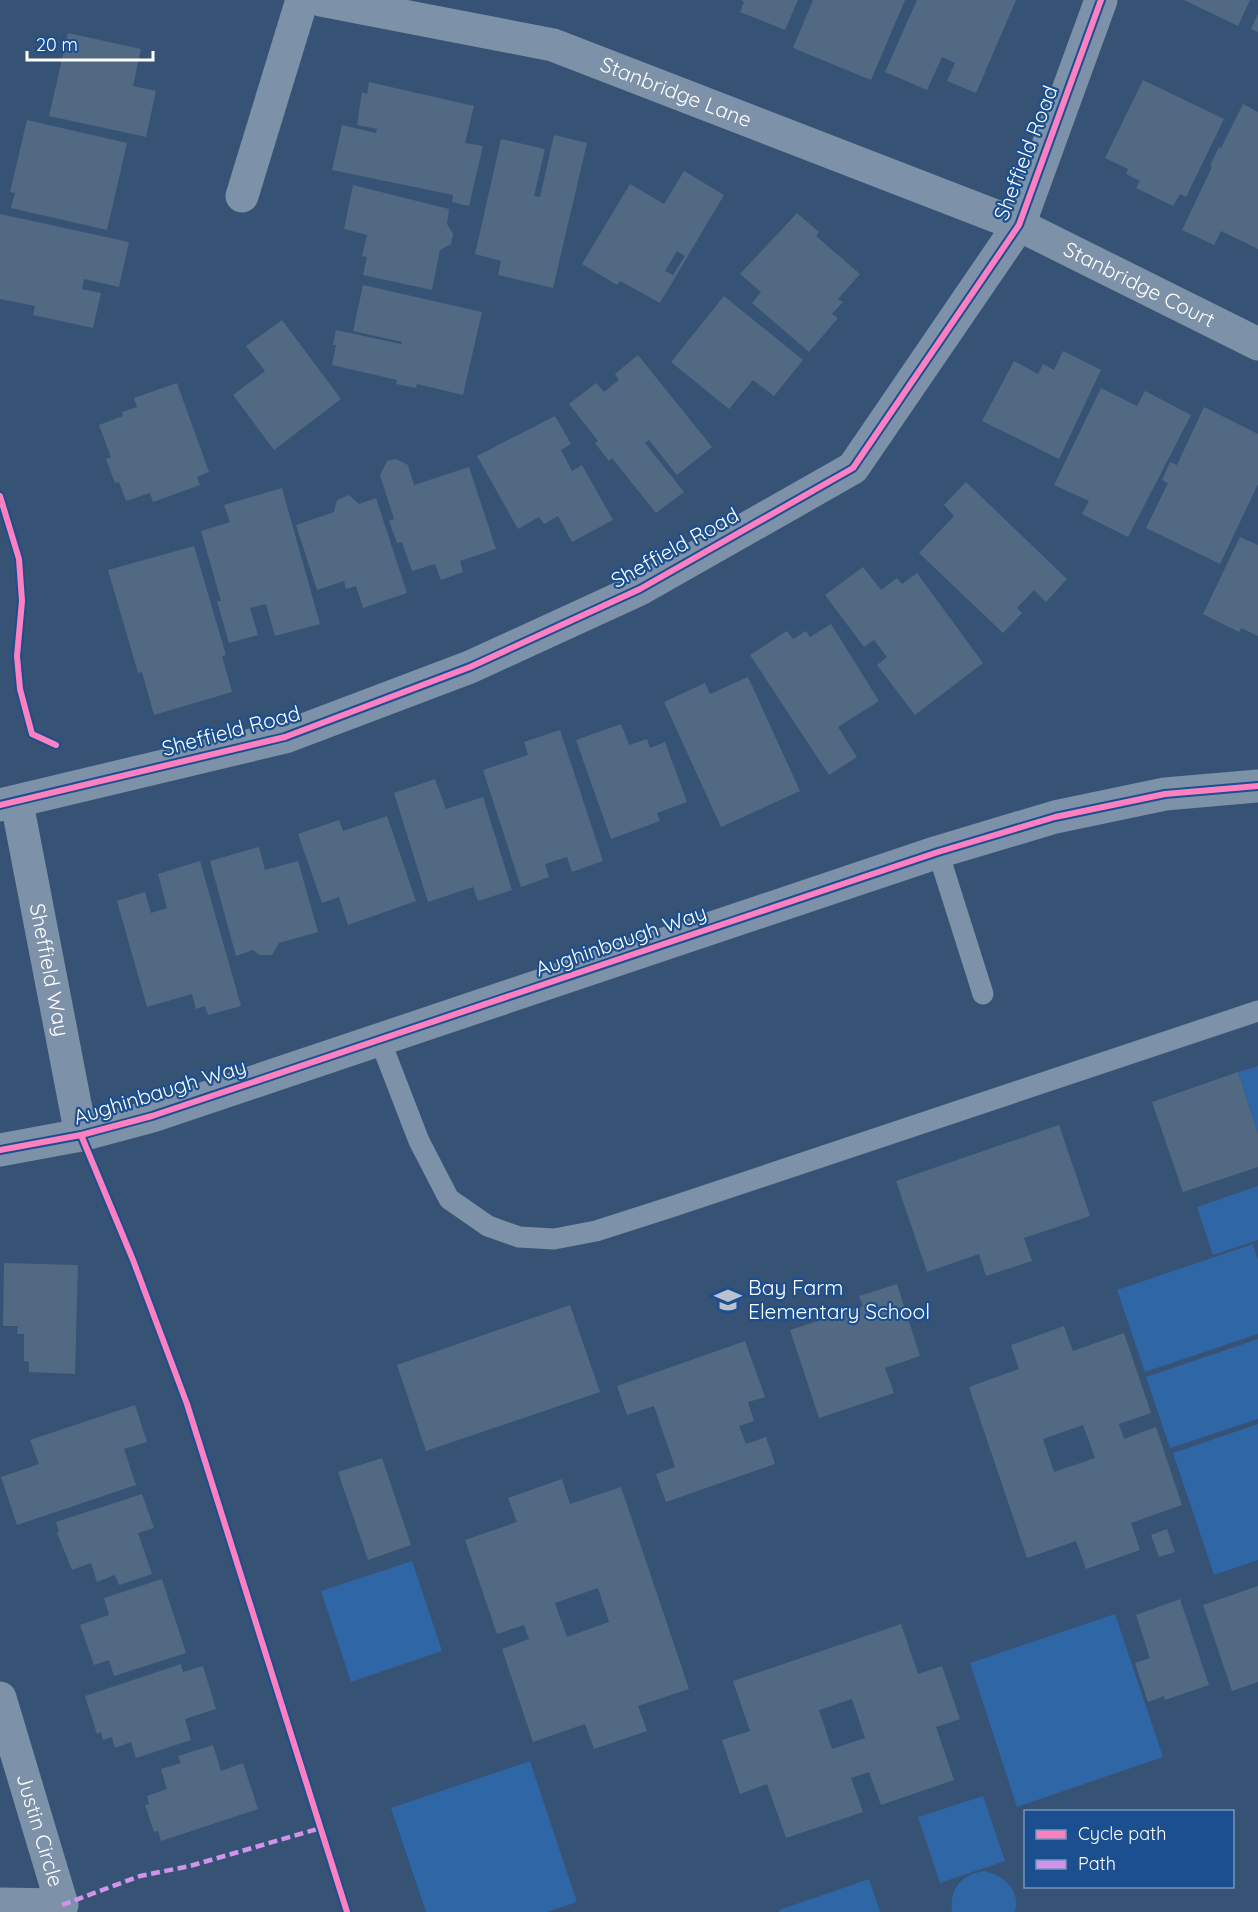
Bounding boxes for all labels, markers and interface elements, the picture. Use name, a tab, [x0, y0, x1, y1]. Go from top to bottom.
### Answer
scale bar	[27, 24, 153, 62]
text: 20 m	[36, 33, 78, 56]
street label: Stanbridge Lane	[597, 51, 756, 132]
street label: Sheffield Road	[987, 82, 1063, 224]
street label: Stanbridge Court	[1060, 235, 1219, 332]
street label: Sheffield Road	[606, 501, 743, 593]
street label: Sheffield Road	[159, 699, 303, 761]
street label: Aughinbaugh Way	[532, 899, 710, 982]
street label: Sheffield Way	[25, 901, 76, 1038]
street label: Aughinbaugh Way	[70, 1052, 249, 1130]
place label: Bay Farm Elementary School	[748, 1274, 930, 1324]
school or university icon: Bay Farm Elementary School	[713, 1285, 743, 1315]
street label: Justin Circle	[11, 1770, 70, 1889]
legend	[1024, 1810, 1234, 1888]
text: Cycle path	[1078, 1822, 1166, 1845]
text: Path	[1078, 1852, 1116, 1875]

